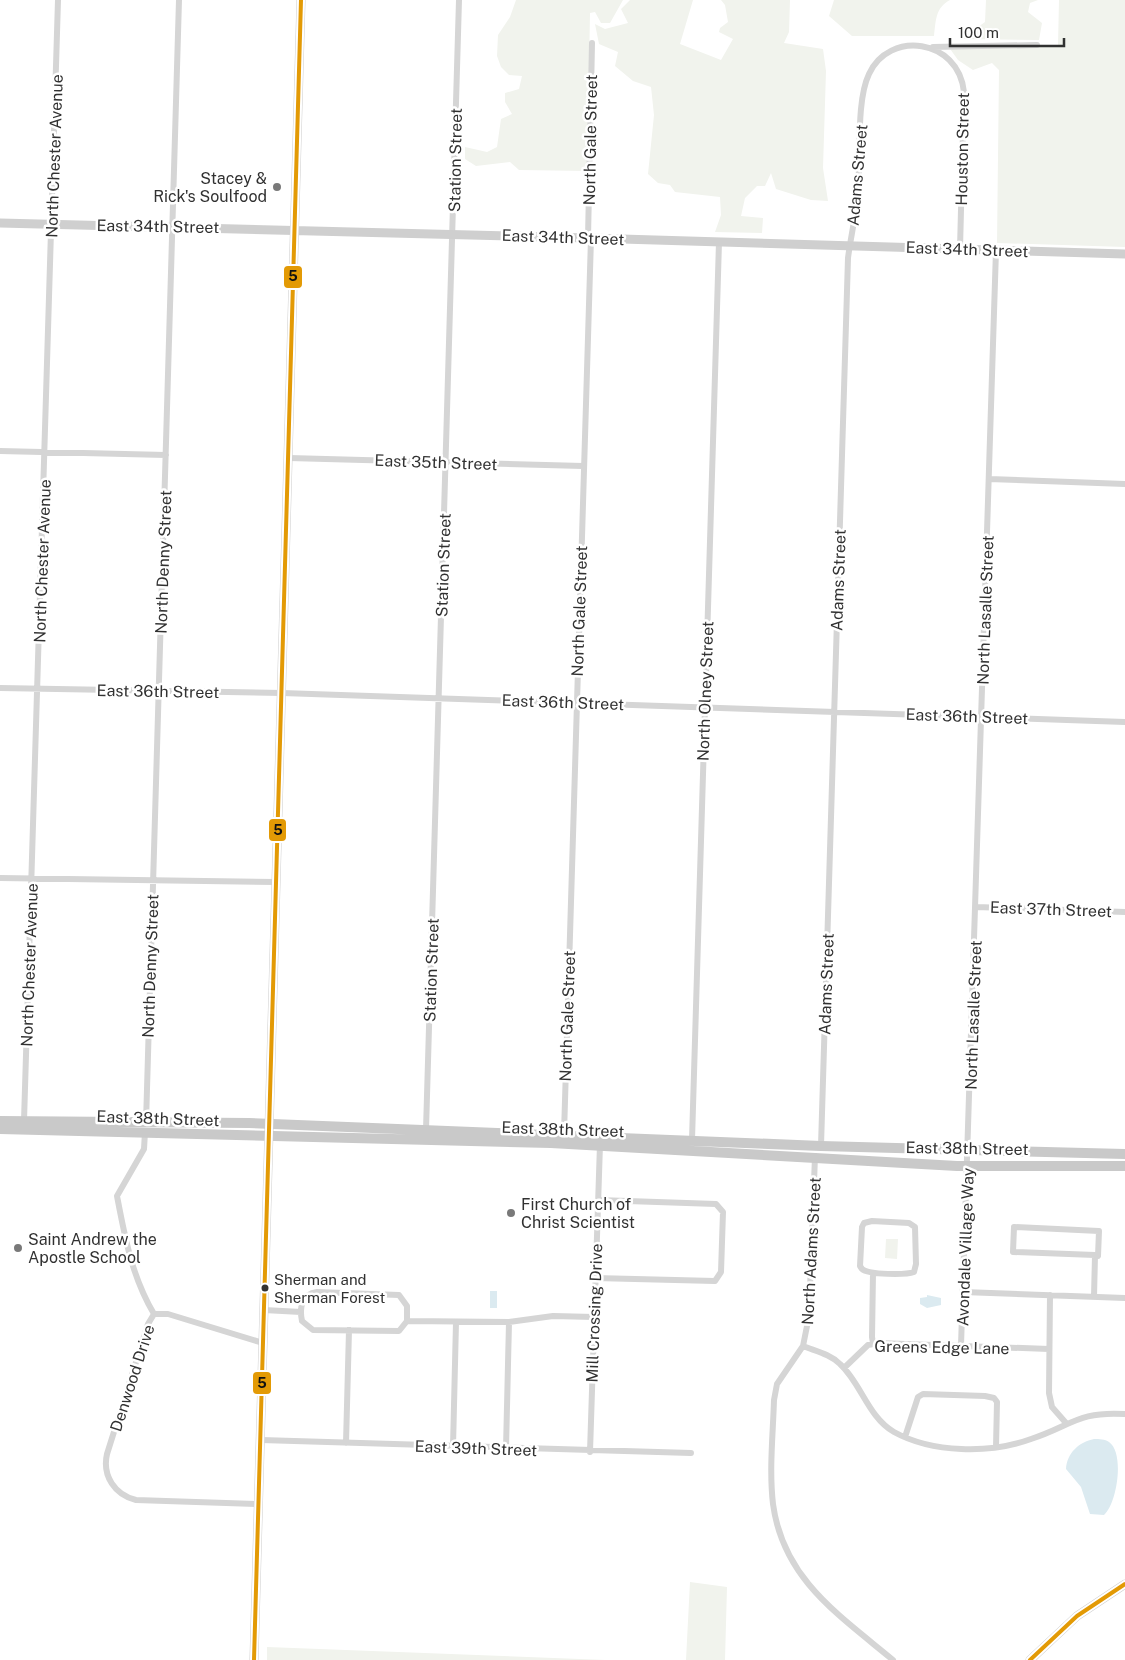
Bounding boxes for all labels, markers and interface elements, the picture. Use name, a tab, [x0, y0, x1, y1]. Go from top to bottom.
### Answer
scale bar	[950, 15, 1064, 47]
text: 100 m	[958, 24, 999, 41]
street label: North Chester Avenue	[42, 74, 67, 238]
street label: North Gale Street	[580, 74, 601, 206]
street label: Houston Street	[952, 92, 973, 206]
street label: Station Street	[445, 108, 466, 212]
street label: Adams Street	[844, 123, 871, 227]
place label: Stacey & Rick's Soulfood	[153, 169, 267, 206]
marker: Stacey & Rick's Soulfood	[271, 181, 283, 193]
street label: East 34th Street	[96, 216, 220, 237]
street label: East 34th Street	[501, 226, 625, 249]
street label: East 34th Street	[905, 238, 1029, 261]
line badge: 5	[283, 265, 303, 289]
text: 5	[288, 268, 298, 284]
street label: East 35th Street	[374, 451, 498, 474]
street label: North Chester Avenue	[30, 479, 55, 643]
street label: North Denny Street	[151, 490, 176, 634]
street label: Station Street	[432, 513, 455, 617]
street label: Adams Street	[827, 529, 850, 631]
street label: North Lasalle Street	[973, 535, 998, 685]
street label: North Gale Street	[568, 545, 591, 677]
street label: North Olney Street	[694, 621, 717, 761]
street label: East 36th Street	[97, 681, 219, 702]
street label: East 36th Street	[501, 691, 625, 714]
street label: East 36th Street	[905, 705, 1029, 728]
line badge: 5	[268, 818, 287, 842]
text: 5	[273, 822, 283, 838]
street label: North Chester Avenue	[17, 883, 42, 1047]
street label: North Denny Street	[138, 894, 163, 1038]
street label: East 37th Street	[990, 898, 1112, 921]
street label: Station Street	[420, 918, 443, 1022]
street label: Adams Street	[815, 933, 838, 1035]
street label: North Lasalle Street	[961, 940, 986, 1090]
street label: North Gale Street	[556, 950, 579, 1082]
street label: East 38th Street	[96, 1107, 220, 1130]
street label: East 38th Street	[501, 1118, 625, 1141]
street label: East 38th Street	[905, 1138, 1029, 1159]
street label: Avondale Village Way	[953, 1167, 978, 1327]
street label: North Adams Street	[798, 1176, 825, 1326]
place label: First Church of Christ Scientist	[521, 1195, 635, 1232]
marker: First Church of Christ Scientist	[505, 1207, 517, 1219]
place label: Saint Andrew the Apostle School	[28, 1230, 157, 1267]
marker: Saint Andrew the Apostle School	[12, 1242, 24, 1254]
street label: Mill Crossing Drive	[583, 1243, 606, 1383]
place label: Sherman and Sherman Forest	[274, 1271, 385, 1306]
marker: Sherman and Sherman Forest	[260, 1283, 270, 1293]
street label: Denwood Drive	[106, 1322, 159, 1434]
street label: Greens Edge Lane	[874, 1337, 1010, 1358]
line badge: 5	[252, 1371, 272, 1395]
text: 5	[257, 1375, 267, 1391]
street label: East 39th Street	[414, 1437, 538, 1460]

